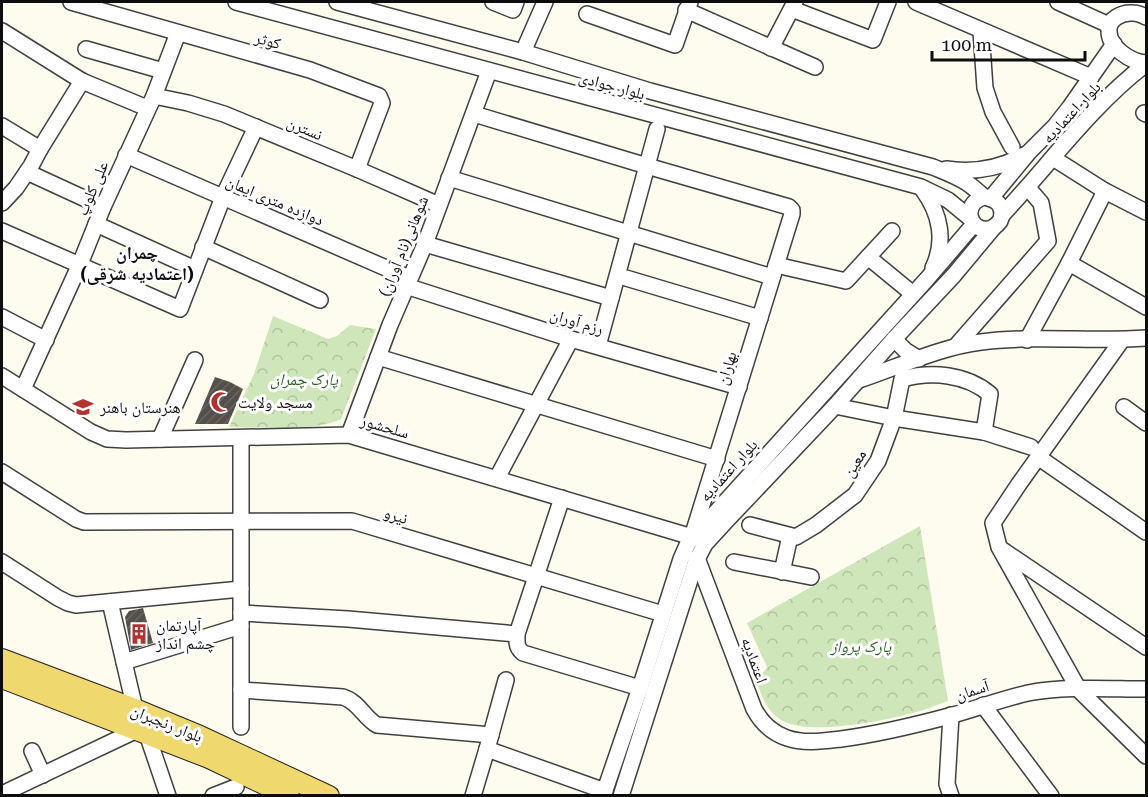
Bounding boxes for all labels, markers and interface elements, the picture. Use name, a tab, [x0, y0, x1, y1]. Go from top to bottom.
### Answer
scale bar	[932, 24, 1085, 62]
street label: کوثر	[252, 27, 283, 53]
text: 100 m	[941, 34, 992, 55]
street label: بلوار جوادی	[576, 68, 647, 104]
street label: بلوار اعتمادیه	[1038, 78, 1105, 147]
street label: نسترن	[284, 113, 325, 145]
street label: علی کلوپ	[72, 158, 113, 219]
street label: دوازده متری ایمان	[223, 171, 326, 230]
street label: شوهانی(نام آوران)	[375, 193, 433, 300]
district label: چمران (اعتمادیه شرقی)	[80, 242, 194, 285]
street label: رزم آوران	[548, 304, 606, 340]
street label: بهاران	[712, 349, 741, 387]
park label: پارک چمران	[270, 370, 338, 390]
mosque icon: مسجد ولایت	[209, 390, 233, 414]
place label: مسجد ولایت	[238, 393, 313, 412]
school or university icon: هنرستان باهنر	[71, 395, 95, 419]
place label: هنرستان باهنر	[99, 398, 181, 418]
street label: سلحشور	[358, 410, 411, 442]
street label: بلوار اعتمادیه	[695, 435, 761, 505]
street label: معین	[839, 446, 871, 481]
street label: نیرو	[382, 503, 410, 528]
place label: آپارتمان چشم انداز	[155, 616, 215, 654]
building icon: آپارتمان چشم انداز	[127, 622, 151, 646]
street label: اعتمادیه	[737, 635, 772, 686]
park label: پارک پرواز	[830, 637, 892, 656]
street label: آسمان	[953, 676, 993, 706]
street label: بلوار رنجبران	[128, 701, 205, 747]

